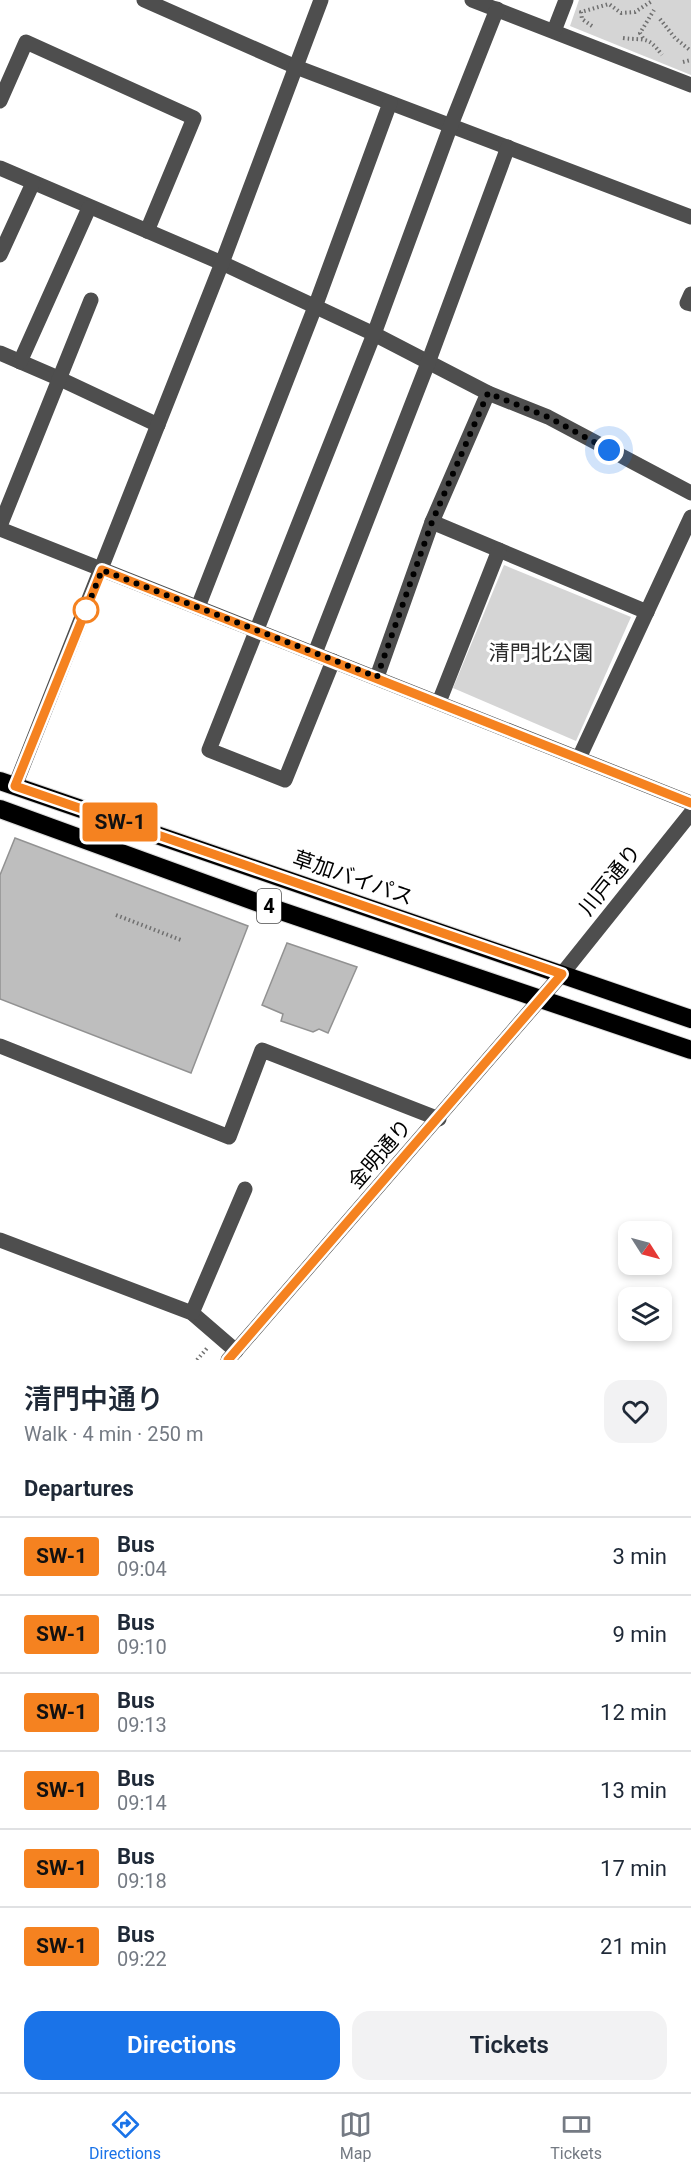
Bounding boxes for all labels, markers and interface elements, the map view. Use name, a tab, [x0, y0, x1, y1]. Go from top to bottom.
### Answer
your location	[594, 435, 624, 465]
unlabelled marker	[73, 597, 99, 623]
park label: 清門北公園	[489, 641, 594, 665]
line badge: SW-1	[78, 802, 162, 842]
text: SW-1	[94, 810, 146, 834]
street label: 川戸通り	[574, 840, 646, 920]
street label: 草加バイパス	[290, 846, 416, 910]
road number: 4	[257, 889, 281, 923]
street label: 金明通り	[343, 1114, 417, 1194]
north arrow	[618, 1221, 672, 1275]
map controls	[618, 1221, 672, 1341]
button: layers	[618, 1287, 672, 1341]
button: heart	[604, 1380, 667, 1443]
text: 清門中通り	[24, 1383, 164, 1416]
text: Walk · 4 min · 250 m	[24, 1422, 203, 1446]
text: Departures	[24, 1476, 134, 1501]
text: Bus	[117, 1532, 155, 1557]
text: SW-1	[36, 1544, 87, 1568]
text: 3 min	[612, 1544, 667, 1569]
text: 09:04	[117, 1557, 167, 1581]
text: Bus	[117, 1610, 155, 1635]
text: SW-1	[36, 1622, 87, 1646]
text: 9 min	[612, 1622, 667, 1647]
text: 09:10	[117, 1635, 167, 1659]
text: Bus	[117, 1688, 155, 1713]
text: SW-1	[36, 1700, 87, 1724]
text: 12 min	[600, 1700, 667, 1725]
text: 09:13	[117, 1713, 167, 1737]
text: Bus	[117, 1766, 155, 1791]
text: SW-1	[36, 1778, 87, 1802]
text: 13 min	[600, 1778, 667, 1803]
text: 09:14	[117, 1791, 167, 1815]
text: Bus	[117, 1844, 155, 1869]
text: SW-1	[36, 1856, 87, 1880]
text: 17 min	[600, 1856, 667, 1881]
text: 09:18	[117, 1869, 167, 1893]
text: Bus	[117, 1922, 155, 1947]
text: SW-1	[36, 1934, 87, 1958]
text: 21 min	[600, 1934, 667, 1959]
text: 09:22	[117, 1947, 167, 1971]
button: Directions	[24, 2011, 340, 2080]
button: Tickets	[352, 2011, 667, 2080]
tab: Directions	[89, 2108, 161, 2163]
tab: Map	[339, 2108, 372, 2163]
tab: Tickets	[550, 2108, 602, 2163]

